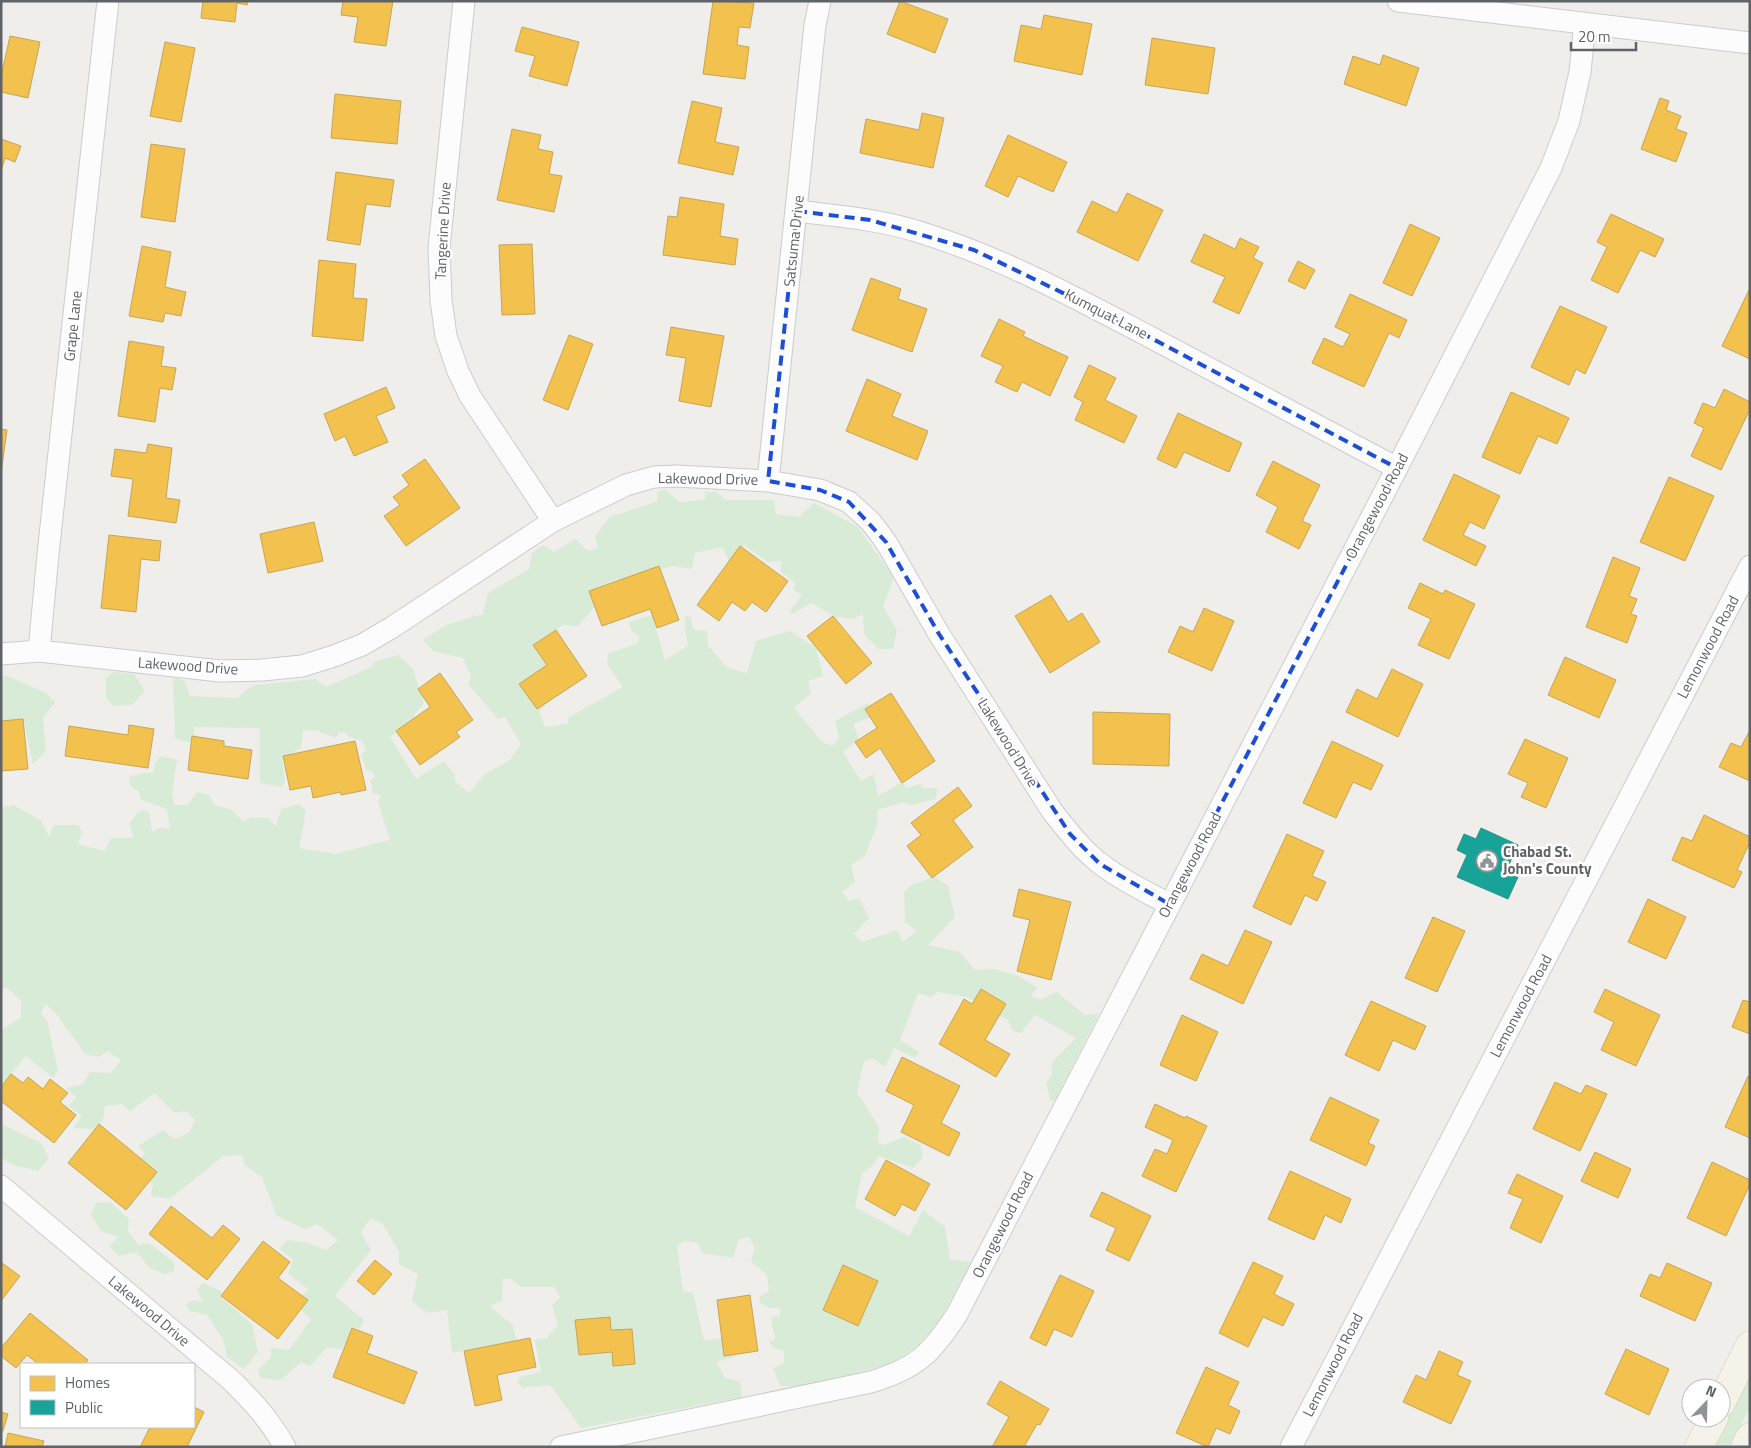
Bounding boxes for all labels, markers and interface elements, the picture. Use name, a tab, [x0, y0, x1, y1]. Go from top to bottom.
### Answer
scale bar	[1571, 20, 1636, 52]
text: 20 m	[1578, 25, 1611, 48]
street label: Tangerine Drive	[428, 182, 457, 280]
street label: Satsuma Drive	[777, 194, 810, 288]
street label: Kumquat Lane	[1060, 283, 1152, 344]
street label: Grape Lane	[57, 289, 88, 362]
street label: Orangewood Road	[1339, 449, 1414, 563]
street label: Lakewood Drive	[658, 466, 758, 491]
street label: Lemonwood Road	[1671, 591, 1744, 703]
street label: Lakewood Drive	[137, 651, 239, 680]
street label: Lakewood Drive	[972, 694, 1045, 791]
street label: Orangewood Road	[1152, 808, 1227, 922]
place label: Chabad St. John's County	[1503, 840, 1592, 880]
public building icon: Chabad St. John's County	[1475, 849, 1499, 873]
street label: Lemonwood Road	[1484, 950, 1557, 1062]
street label: Orangewood Road	[966, 1168, 1039, 1282]
street label: Lakewood Drive	[103, 1270, 195, 1352]
street label: Lemonwood Road	[1296, 1309, 1369, 1421]
legend	[20, 1363, 195, 1428]
text: Homes	[65, 1371, 110, 1394]
north arrow	[1681, 1378, 1731, 1428]
text: N	[1703, 1379, 1720, 1402]
text: Public	[65, 1396, 103, 1419]

